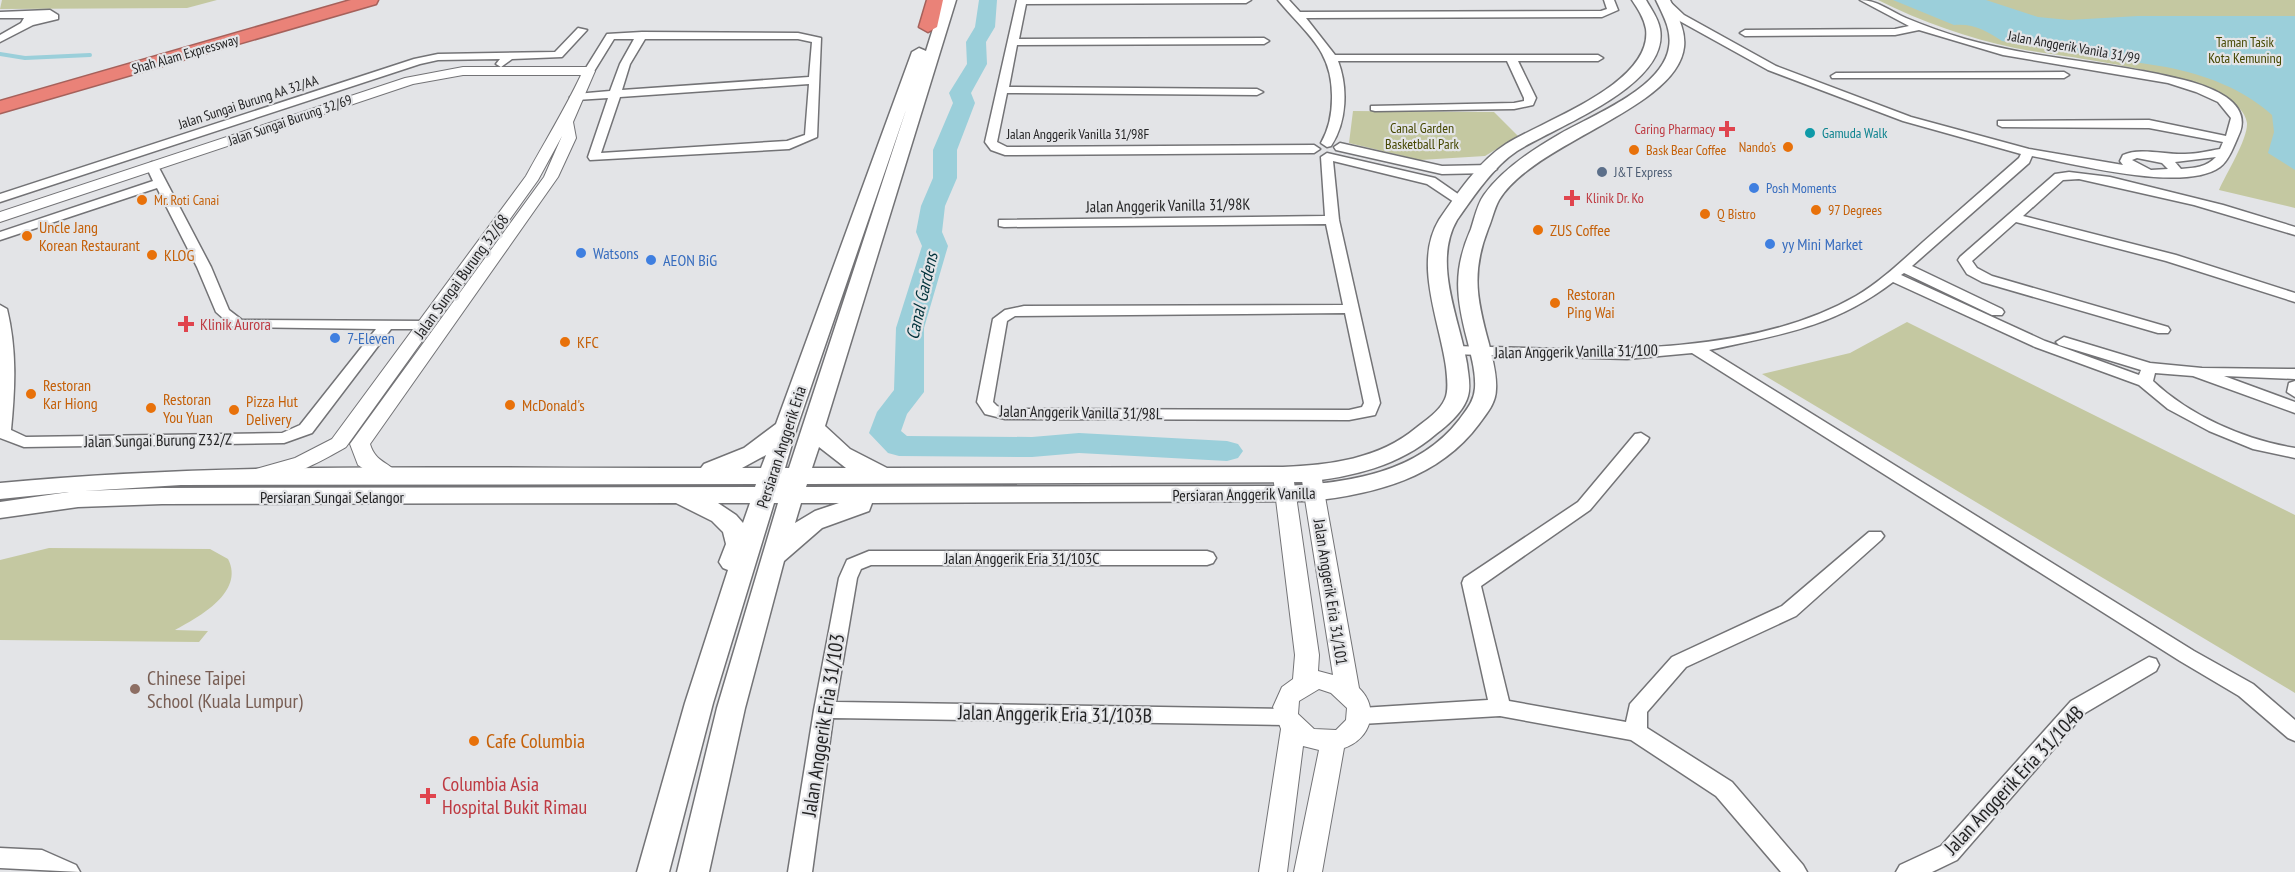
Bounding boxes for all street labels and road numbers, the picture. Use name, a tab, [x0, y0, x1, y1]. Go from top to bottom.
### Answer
street label: Jalan Anggerik Vanila 31/99	[2006, 26, 2141, 67]
street label: Shah Alam Expressway	[130, 30, 241, 78]
street label: Jalan Sungai Burung AA 32/AA	[175, 71, 321, 133]
street label: Jalan Sungai Burung 32/69	[225, 90, 354, 150]
street label: Jalan Anggerik Vanilla 31/98F	[1006, 125, 1150, 143]
street label: Jalan Anggerik Vanilla 31/98K	[1085, 194, 1250, 216]
street label: Jalan Sungai Burung 32/68	[409, 210, 513, 343]
street label: Jalan Anggerik Vanilla 31/100	[1493, 340, 1658, 362]
street label: Persiaran Anggerik Eria	[752, 384, 810, 510]
street label: Jalan Anggerik Vanilla 31/98L	[998, 401, 1163, 423]
street label: Jalan Sungai Burung Z32/Z	[83, 429, 232, 451]
street label: Persiaran Anggerik Vanilla	[1172, 483, 1316, 505]
street label: Persiaran Sungai Selangor	[260, 487, 405, 507]
street label: Jalan Anggerik Eria 31/101	[1309, 517, 1352, 667]
street label: Jalan Anggerik Eria 31/103C	[943, 548, 1100, 568]
street label: Jalan Anggerik Eria 31/103	[796, 632, 850, 819]
street label: Jalan Anggerik Eria 31/103B	[957, 699, 1152, 729]
street label: Jalan Anggerik Eria 31/104B	[1938, 700, 2090, 861]

